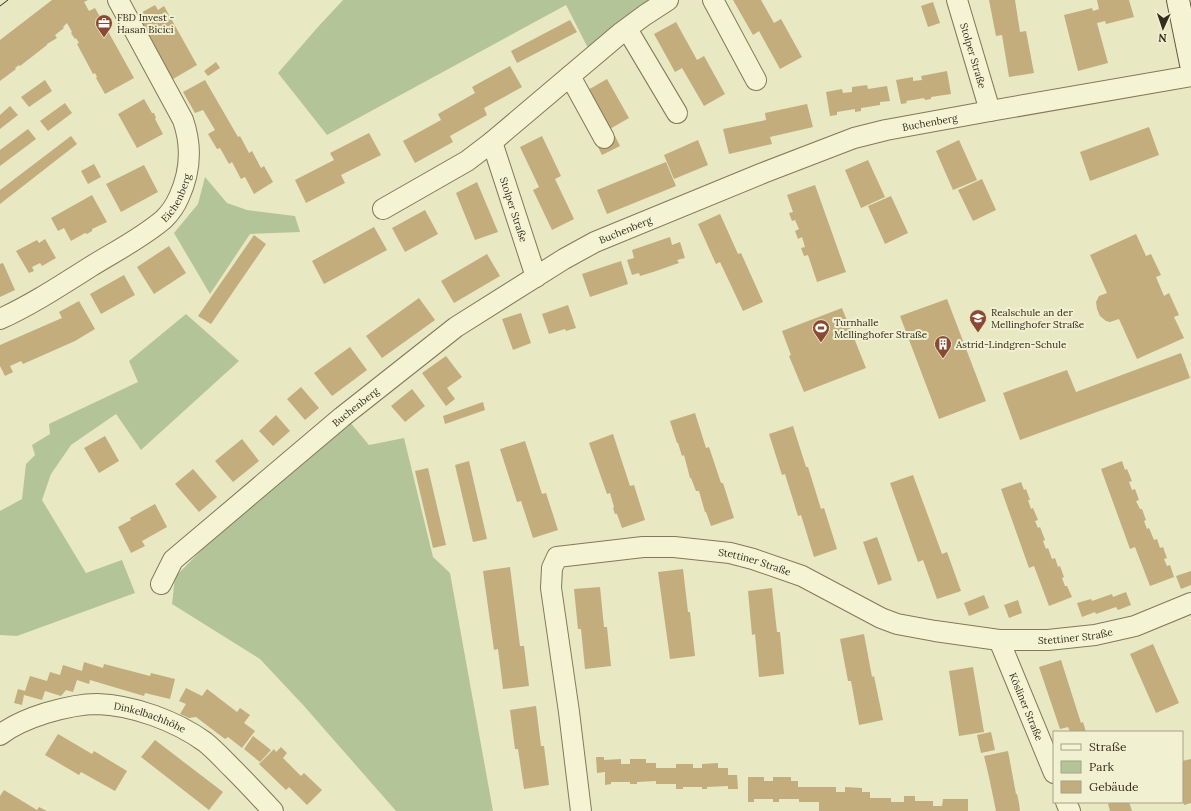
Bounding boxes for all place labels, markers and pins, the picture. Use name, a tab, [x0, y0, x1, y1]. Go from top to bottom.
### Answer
place label: FBD Invest - Hasan Bicici	[117, 11, 174, 36]
office icon: FBD Invest - Hasan Bicici	[94, 13, 114, 38]
place label: Realschule an der Mellinghofer Straße	[991, 306, 1085, 331]
school or university icon: Realschule an der Mellinghofer Straße	[968, 308, 988, 333]
place label: Turnhalle Mellinghofer Straße	[834, 316, 928, 341]
sports icon: Turnhalle Mellinghofer Straße	[811, 318, 831, 343]
building icon: Astrid-Lindgren-Schule	[933, 334, 953, 359]
place label: Astrid-Lindgren-Schule	[955, 338, 1067, 351]

